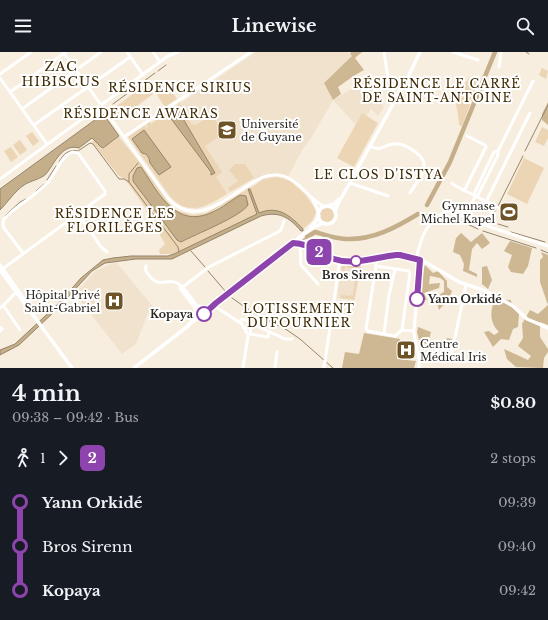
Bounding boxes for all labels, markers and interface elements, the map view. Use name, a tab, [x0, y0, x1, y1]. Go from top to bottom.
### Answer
icon: menu	[12, 15, 34, 37]
text: Linewise	[232, 15, 316, 37]
icon: search	[514, 15, 536, 37]
district label: ZAC HIBISCUS	[21, 58, 101, 90]
district label: RÉSIDENCE LE CARRÉ DE SAINT-ANTOINE	[353, 75, 521, 105]
district label: RÉSIDENCE SIRIUS	[108, 79, 252, 95]
district label: RÉSIDENCE AWARAS	[63, 105, 219, 121]
place label: Université de Guyane	[241, 117, 302, 144]
school or university icon: Université de Guyane	[216, 119, 238, 141]
district label: LE CLOS D'ISTYA	[314, 167, 444, 182]
place label: Gymnase Michel Kapel	[421, 199, 495, 226]
sports icon: Gymnase Michel Kapel	[498, 201, 520, 223]
district label: RÉSIDENCE LES FLORILÈGES	[55, 205, 175, 235]
line badge: 2	[306, 239, 332, 265]
text: 2	[314, 243, 324, 261]
marker: Bros Sirenn	[350, 255, 362, 267]
place label: Bros Sirenn	[322, 268, 390, 282]
place label: Hôpital Privé Saint-Gabriel	[24, 288, 100, 315]
hospital icon: Hôpital Privé Saint-Gabriel	[103, 290, 125, 312]
marker: Yann Orkidé	[409, 291, 425, 307]
place label: Yann Orkidé	[427, 292, 502, 306]
district label: LOTISSEMENT DUFOURNIER	[243, 301, 355, 330]
marker: Kopaya	[196, 306, 212, 322]
place label: Kopaya	[150, 307, 194, 321]
place label: Centre Médical Iris	[420, 337, 486, 364]
hospital icon: Centre Médical Iris	[395, 339, 417, 361]
text: 4 min	[12, 380, 81, 407]
text: $0.80	[491, 393, 536, 412]
text: 09:38 – 09:42 · Bus	[12, 409, 139, 426]
icon: walk	[12, 447, 34, 469]
icon: forward	[52, 447, 74, 469]
text: 2	[88, 449, 97, 467]
text: 1	[40, 450, 46, 467]
text: 2 stops	[490, 450, 536, 467]
text: Yann Orkidé	[42, 493, 143, 512]
text: 09:39	[498, 494, 536, 511]
text: Bros Sirenn	[42, 537, 132, 556]
text: 09:40	[498, 538, 536, 555]
text: Kopaya	[42, 581, 101, 600]
text: 09:42	[499, 582, 536, 599]

